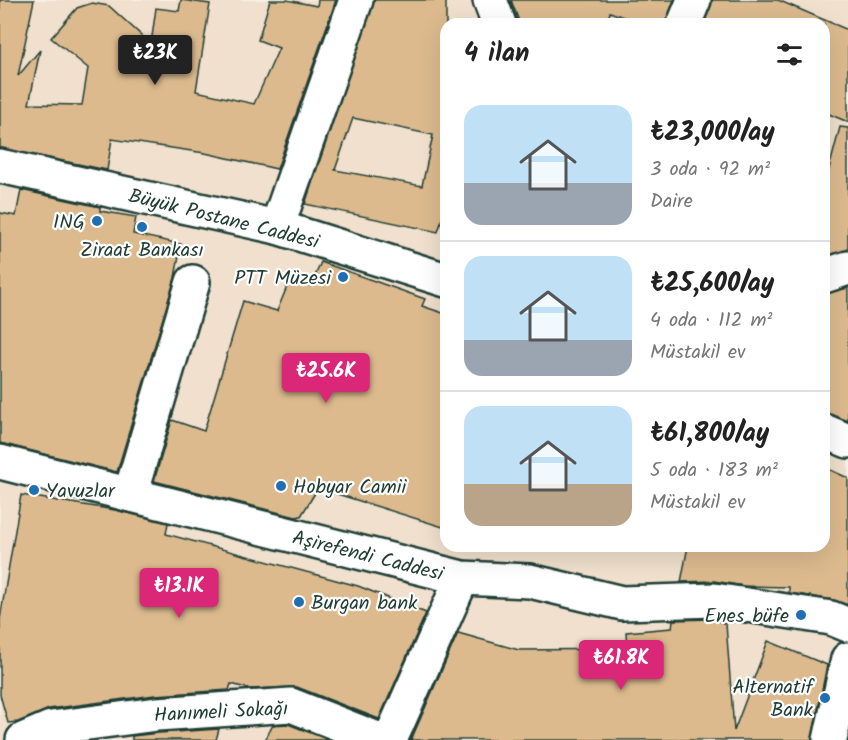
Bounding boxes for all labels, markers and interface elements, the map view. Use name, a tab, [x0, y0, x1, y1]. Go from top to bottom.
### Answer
text: 4 ilan	[464, 33, 530, 75]
pin: ₺23K	[119, 35, 191, 86]
text: ₺23K	[132, 38, 178, 70]
icon: filters	[773, 38, 806, 71]
text: ₺23,000/ay	[650, 112, 775, 154]
icon: home	[512, 129, 584, 201]
text: 3 oda · 92 m²	[650, 154, 770, 186]
street label: Büyük Postane Caddesi	[125, 181, 323, 259]
text: Daire	[650, 186, 693, 218]
place label: ING	[53, 207, 85, 239]
marker: ING	[90, 214, 104, 228]
marker: Ziraat Bankası	[135, 220, 149, 234]
place label: Ziraat Bankası	[80, 235, 204, 267]
place label: PTT Müzesi	[234, 263, 332, 295]
text: ₺25,600/ay	[650, 263, 774, 305]
marker: PTT Müzesi	[336, 270, 350, 284]
icon: home	[512, 280, 584, 352]
text: 4 oda · 112 m²	[650, 305, 773, 337]
text: Müstakil ev	[650, 337, 746, 369]
pin: ₺25.6K	[277, 353, 375, 404]
text: ₺25.6K	[296, 356, 356, 388]
text: ₺61,800/ay	[650, 413, 769, 455]
icon: home	[512, 430, 584, 502]
text: 5 oda · 183 m²	[650, 455, 778, 487]
place label: Hobyar Camii	[293, 472, 407, 504]
place label: Yavuzlar	[46, 476, 116, 508]
marker: Hobyar Camii	[274, 479, 288, 493]
marker: Yavuzlar	[27, 483, 41, 497]
text: Müstakil ev	[650, 487, 746, 519]
street label: Aşirefendi Caddesi	[289, 523, 448, 591]
pin: ₺13.1K	[130, 568, 228, 619]
text: ₺13.1K	[154, 571, 204, 603]
place label: Burgan bank	[311, 588, 418, 620]
marker: Burgan bank	[292, 595, 306, 609]
place label: Enes büfe	[705, 601, 789, 633]
marker: Enes büfe	[794, 608, 808, 622]
pin: ₺61.8K	[572, 640, 670, 691]
text: ₺61.8K	[593, 643, 649, 675]
place label: Alternatif Bank	[733, 672, 815, 727]
marker: Alternatif Bank	[818, 691, 832, 705]
street label: Hanımeli Sokağı	[153, 694, 289, 732]

